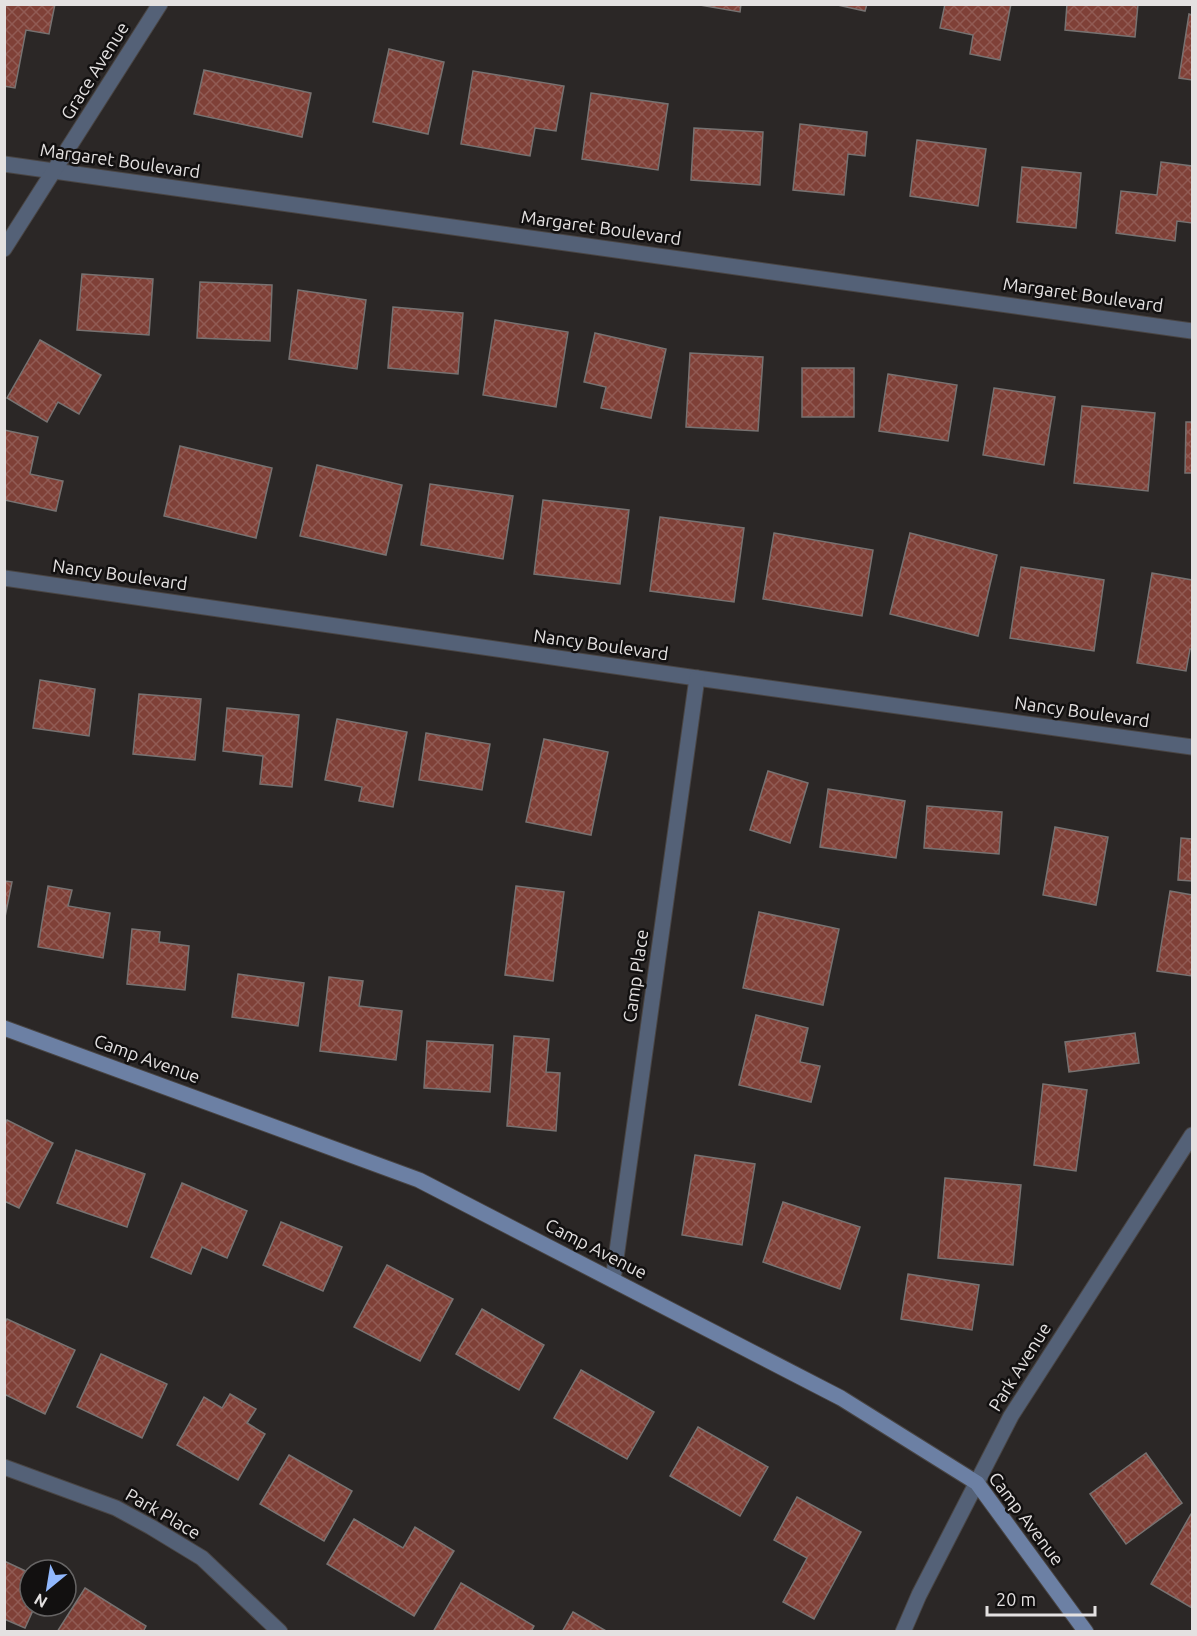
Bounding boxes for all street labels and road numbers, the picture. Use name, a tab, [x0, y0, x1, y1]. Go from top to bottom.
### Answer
street label: Grace Avenue	[56, 18, 132, 123]
street label: Margaret Boulevard	[39, 139, 201, 181]
street label: Margaret Boulevard	[520, 206, 682, 248]
street label: Margaret Boulevard	[1002, 273, 1164, 315]
street label: Nancy Boulevard	[51, 555, 189, 593]
street label: Nancy Boulevard	[532, 625, 670, 663]
street label: Nancy Boulevard	[1013, 692, 1151, 730]
street label: Camp Place	[619, 928, 651, 1024]
street label: Camp Avenue	[92, 1030, 203, 1086]
street label: Camp Avenue	[542, 1214, 651, 1282]
street label: Park Avenue	[984, 1319, 1054, 1414]
street label: Camp Avenue	[985, 1468, 1068, 1569]
street label: Park Place	[123, 1484, 204, 1543]

